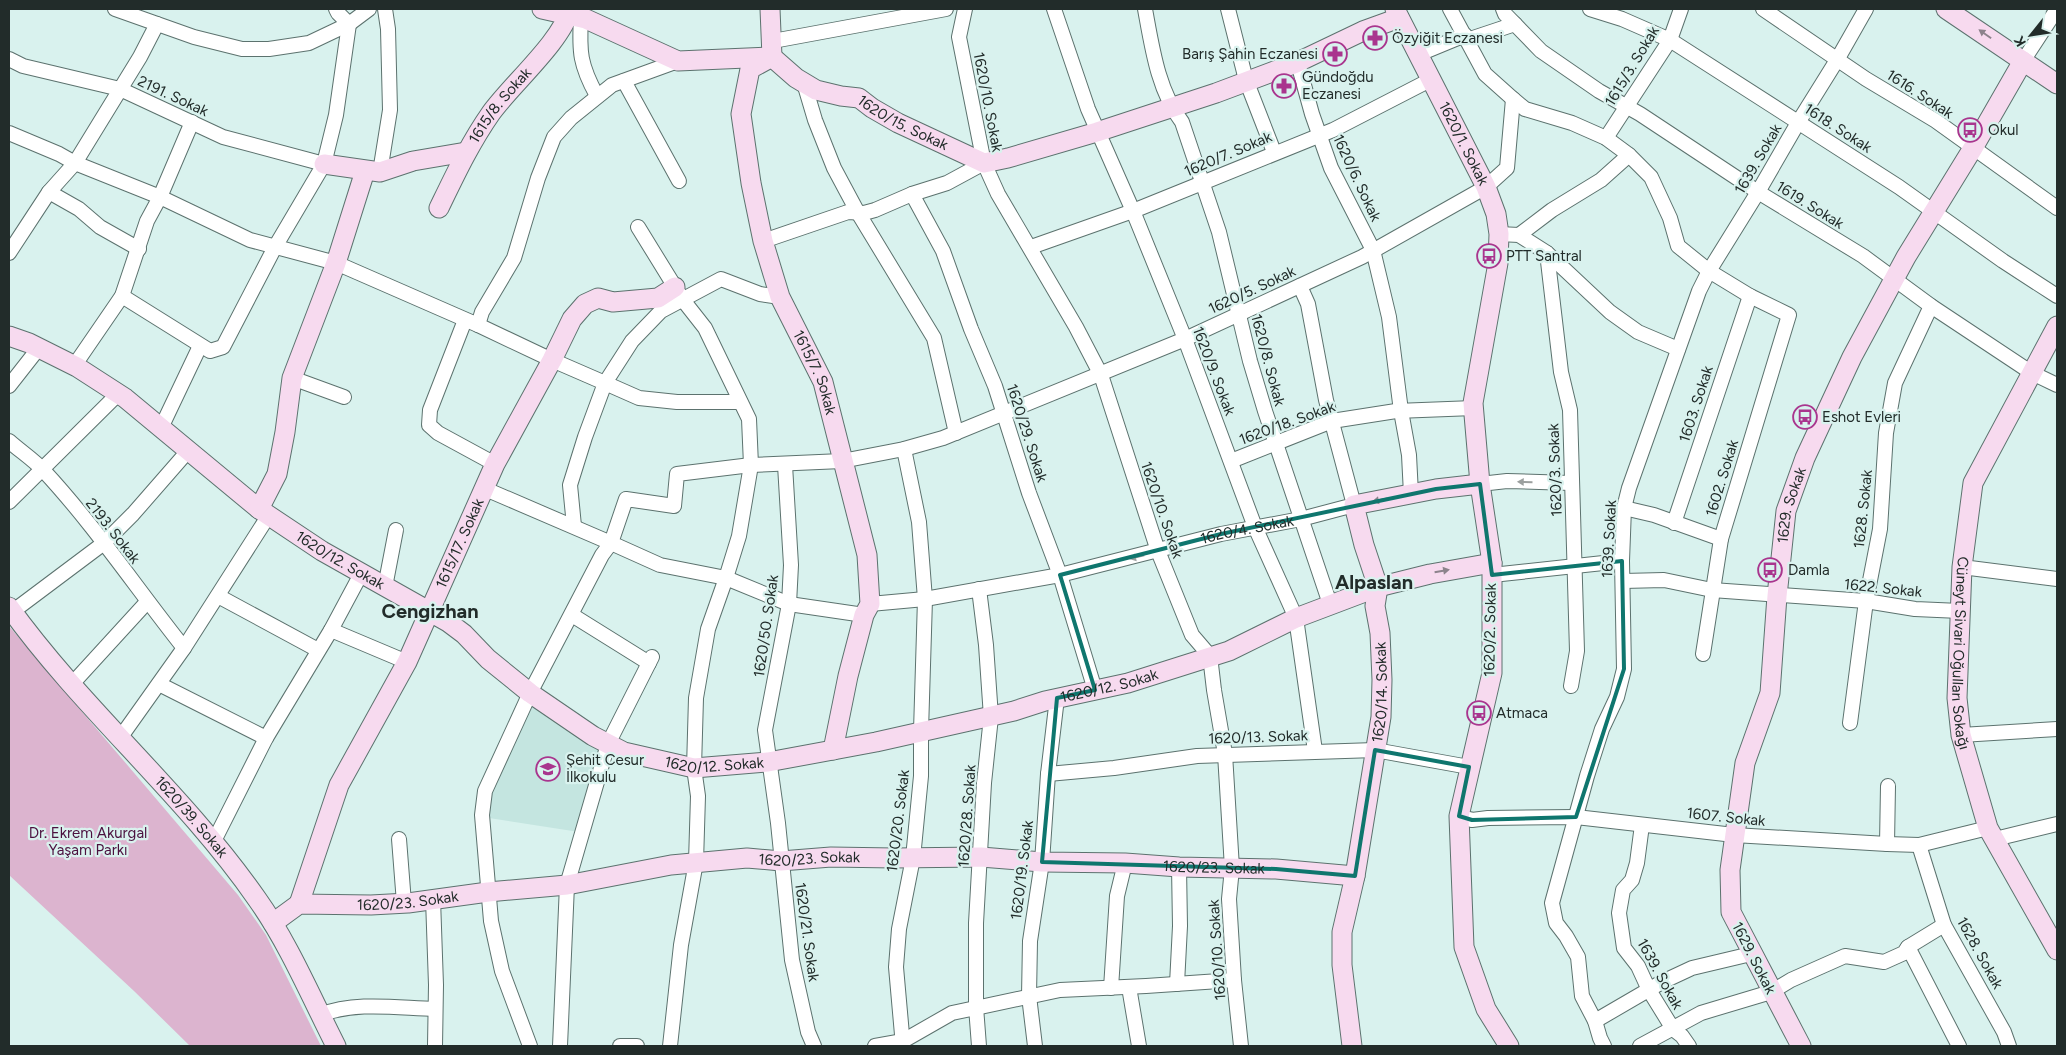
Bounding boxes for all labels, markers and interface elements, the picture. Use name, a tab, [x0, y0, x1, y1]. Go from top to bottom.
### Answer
north arrow	[2006, 10, 2056, 60]
street label: 1615/3. Sokak	[1601, 22, 1663, 109]
pharmacy icon: Özyiğit Eczanesi	[1362, 25, 1388, 51]
place label: Özyiğit Eczanesi	[1392, 29, 1503, 47]
one-way arrow	[1978, 29, 1992, 39]
text: K	[2010, 32, 2030, 50]
pharmacy icon: Barış Şahin Eczanesi	[1322, 41, 1348, 67]
place label: Barış Şahin Eczanesi	[1182, 45, 1318, 63]
street label: 1620/10. Sokak	[970, 51, 1007, 154]
street label: 1615/8. Sokak	[465, 63, 536, 146]
street label: 1616. Sokak	[1883, 66, 1957, 123]
place label: Gündoğdu Eczanesi	[1302, 68, 1374, 103]
street label: 2191. Sokak	[135, 72, 212, 121]
pharmacy icon: Gündoğdu Eczanesi	[1271, 73, 1297, 99]
street label: 1620/15. Sokak	[854, 91, 952, 154]
street label: 1620/1. Sokak	[1435, 99, 1493, 189]
street label: 1618. Sokak	[1801, 100, 1876, 157]
bus stop icon: Okul	[1957, 117, 1983, 143]
street label: 1639. Sokak	[1731, 120, 1786, 197]
place label: Okul	[1988, 121, 2019, 139]
street label: 1620/7. Sokak	[1182, 127, 1275, 181]
street label: 1620/6. Sokak	[1329, 132, 1385, 225]
street label: 1619. Sokak	[1773, 177, 1848, 233]
bus stop icon: PTT Santral	[1476, 243, 1502, 269]
place label: PTT Santral	[1506, 247, 1582, 265]
street label: 1620/5. Sokak	[1206, 262, 1299, 318]
street label: 1620/8. Sokak	[1247, 312, 1289, 409]
street label: 1620/9. Sokak	[1189, 324, 1239, 419]
street label: 1615/7. Sokak	[789, 327, 840, 417]
street label: 1603. Sokak	[1675, 363, 1717, 444]
street label: 1620/29. Sokak	[1003, 382, 1052, 485]
street label: 1620/18. Sokak	[1237, 397, 1338, 449]
bus stop icon: Eshot Evleri	[1792, 404, 1818, 430]
place label: Eshot Evleri	[1822, 408, 1901, 426]
street label: 1620/3. Sokak	[1544, 422, 1566, 517]
street label: 1602. Sokak	[1702, 437, 1742, 519]
street label: 1620/10. Sokak	[1137, 459, 1187, 561]
street label: 1629. Sokak	[1774, 464, 1810, 544]
street label: 1628. Sokak	[1850, 468, 1876, 549]
one-way arrow	[1517, 478, 1533, 486]
street label: 2193. Sokak	[82, 495, 145, 568]
street label: 1615/17. Sokak	[432, 495, 488, 591]
one-way arrow	[1372, 496, 1387, 504]
street label: 1639. Sokak	[1598, 499, 1620, 578]
street label: 1620/4. Sokak	[1199, 511, 1296, 548]
street label: 1620/12. Sokak	[292, 527, 388, 594]
one-way arrow	[1129, 553, 1144, 561]
street label: Cüneyt Sivari Oğulları Sokağı	[1948, 555, 1974, 752]
bus stop icon: Damla	[1757, 557, 1783, 583]
place label: Damla	[1788, 561, 1830, 579]
one-way arrow	[1434, 567, 1450, 575]
district label: Alpaslan	[1335, 570, 1413, 594]
street label: 1620/50. Sokak	[750, 573, 782, 679]
street label: 1622. Sokak	[1843, 575, 1924, 601]
street label: 1620/2. Sokak	[1480, 582, 1500, 677]
district label: Cengizhan	[381, 599, 479, 623]
street label: 1620/14. Sokak	[1368, 641, 1391, 744]
street label: 1620/12. Sokak	[1059, 665, 1161, 706]
bus stop icon: Atmaca	[1466, 700, 1492, 726]
place label: Atmaca	[1496, 704, 1548, 722]
street label: 1620/13. Sokak	[1208, 726, 1309, 748]
place label: Şehit Cesur İlkokulu	[566, 751, 644, 786]
street label: 1620/12. Sokak	[663, 753, 765, 777]
school or university icon: Şehit Cesur İlkokulu	[535, 756, 561, 782]
street label: 1620/28. Sokak	[954, 763, 980, 868]
street label: 1620/20. Sokak	[883, 768, 913, 873]
street label: 1620/39. Sokak	[151, 772, 232, 862]
street label: 1607. Sokak	[1686, 804, 1767, 830]
street label: 1620/19. Sokak	[1007, 819, 1037, 921]
park label: Dr. Ekrem Akurgal Yaşam Parkı	[29, 824, 147, 859]
street label: 1620/23. Sokak	[758, 848, 861, 870]
street label: 1620/23. Sokak	[1162, 857, 1266, 878]
street label: 1620/21. Sokak	[791, 881, 823, 983]
street label: 1620/23. Sokak	[357, 887, 460, 914]
street label: 1620/10. Sokak	[1204, 898, 1230, 1001]
street label: 1628. Sokak	[1953, 914, 2007, 993]
street label: 1629. Sokak	[1728, 919, 1780, 998]
street label: 1639. Sokak	[1633, 935, 1687, 1013]

